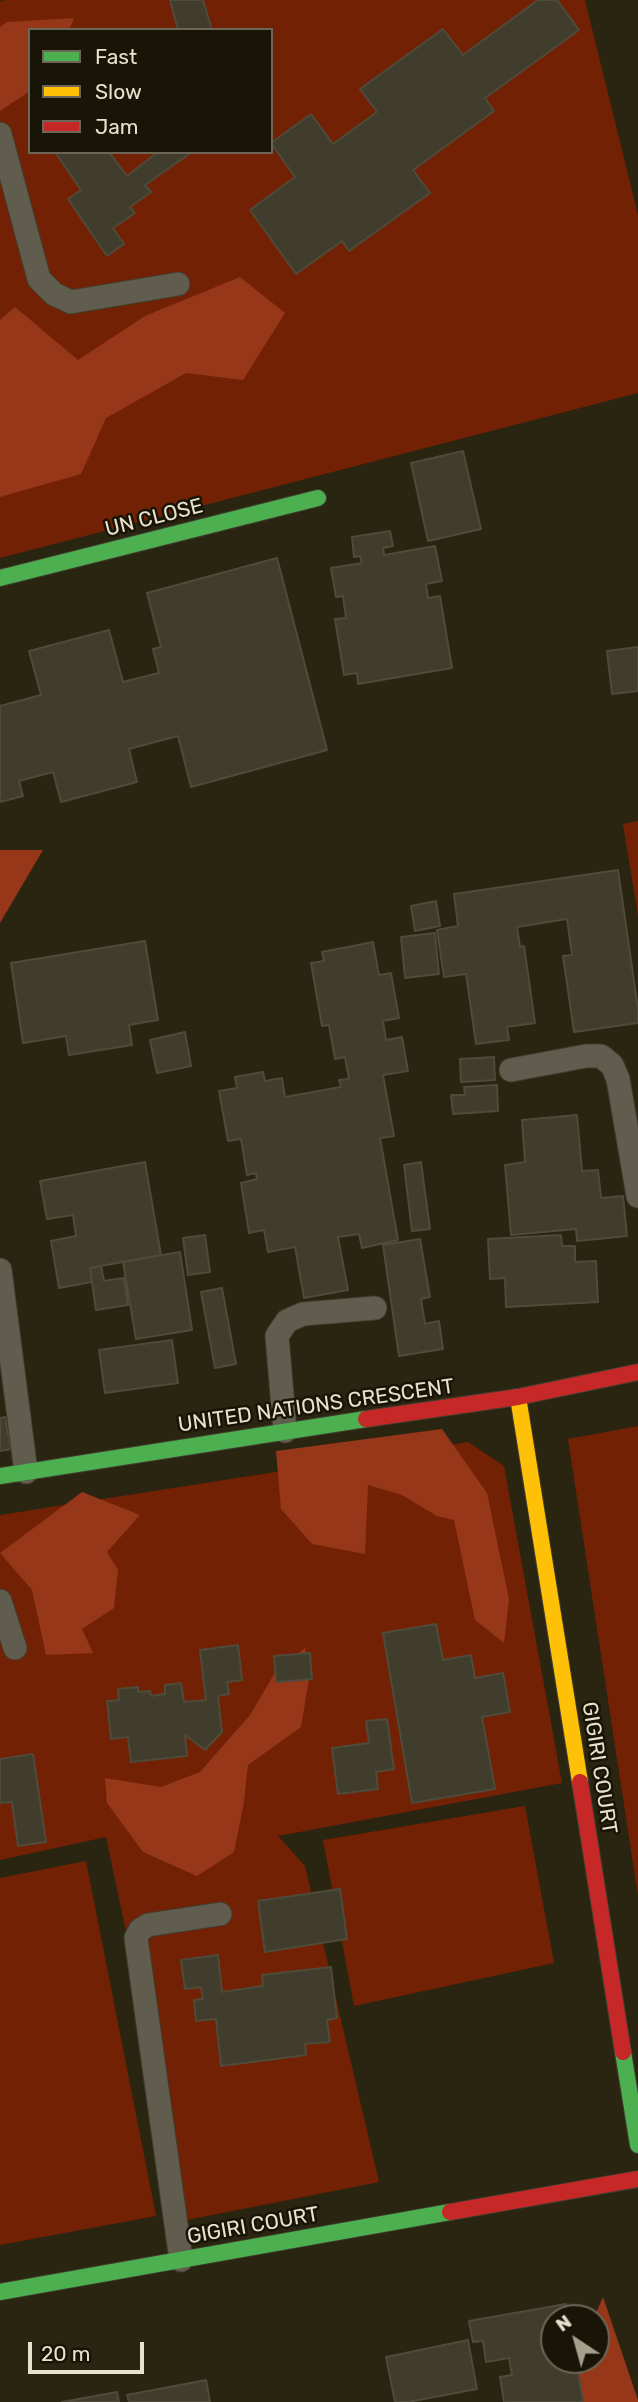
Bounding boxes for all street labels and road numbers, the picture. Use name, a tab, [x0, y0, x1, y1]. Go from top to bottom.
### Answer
street label: UN CLOSE	[102, 494, 206, 542]
street label: UNITED NATIONS CRESCENT	[176, 1374, 456, 1438]
street label: GIGIRI COURT	[576, 1700, 622, 1836]
street label: GIGIRI COURT	[185, 2202, 321, 2250]

